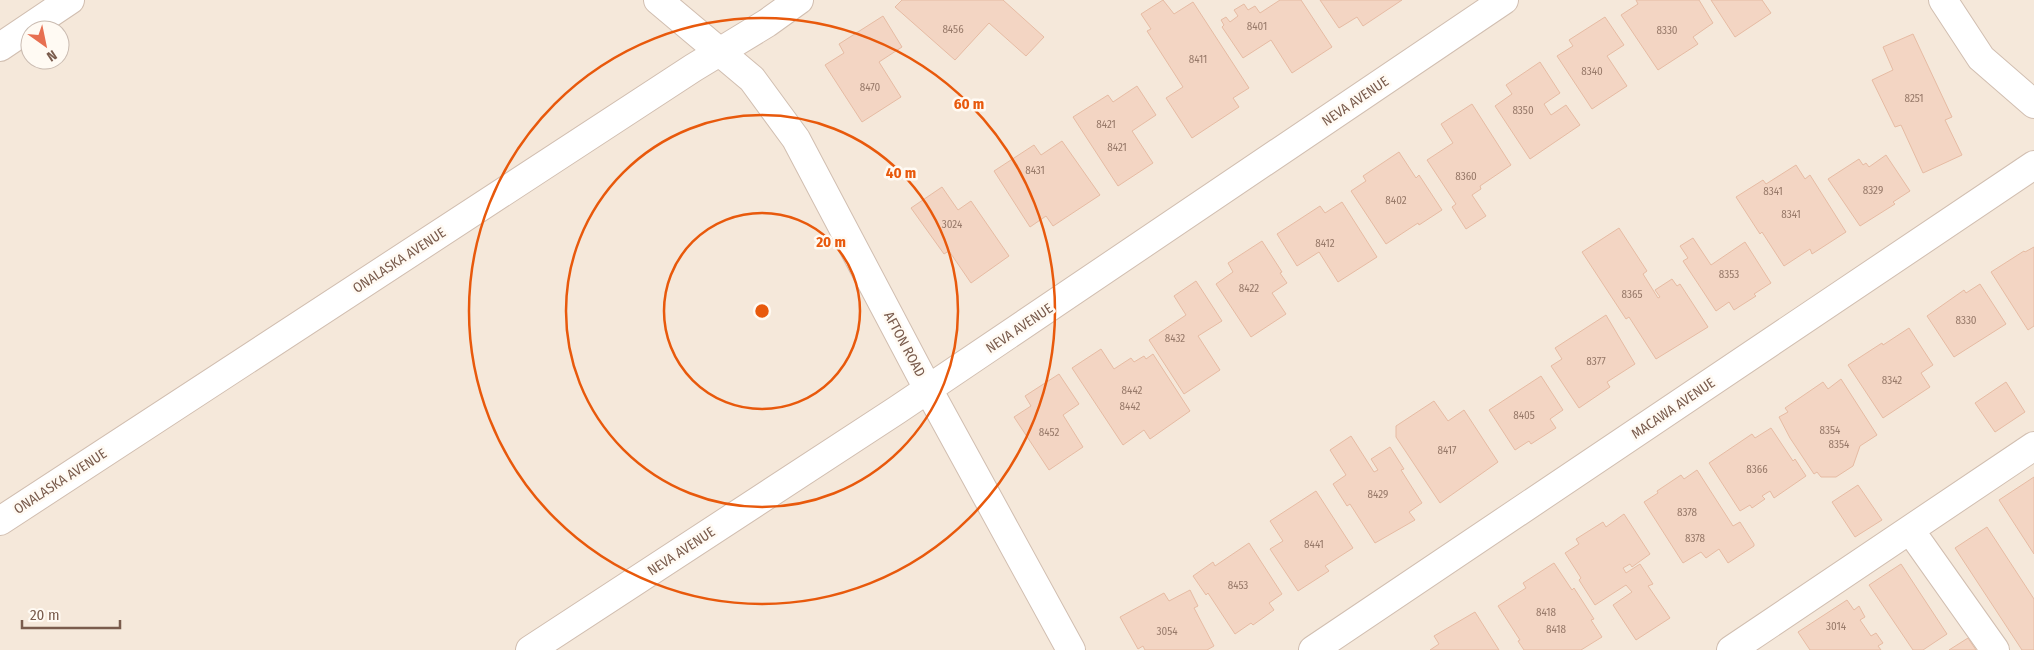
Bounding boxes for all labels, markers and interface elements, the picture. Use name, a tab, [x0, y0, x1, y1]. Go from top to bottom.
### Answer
north arrow	[20, 20, 70, 70]
house number: 8401	[1247, 20, 1267, 33]
house number: 8456	[942, 23, 964, 36]
house number: 8330	[1656, 24, 1678, 37]
text: N	[44, 46, 60, 65]
house number: 8411	[1189, 53, 1207, 66]
house number: 8340	[1581, 65, 1603, 78]
street label: NEVA AVENUE	[1319, 73, 1392, 130]
house number: 8470	[860, 81, 881, 94]
house number: 8251	[1904, 92, 1924, 105]
text: 60 m	[954, 95, 984, 113]
house number: 8350	[1512, 104, 1534, 117]
house number: 8421	[1096, 118, 1116, 131]
house number: 8421	[1107, 141, 1127, 154]
text: 40 m	[886, 164, 916, 182]
house number: 8431	[1025, 164, 1045, 177]
house number: 8360	[1455, 170, 1477, 183]
house number: 8329	[1863, 184, 1883, 197]
house number: 8341	[1763, 185, 1783, 198]
house number: 8402	[1385, 194, 1407, 207]
house number: 8341	[1781, 208, 1801, 221]
house number: 3024	[942, 218, 963, 231]
street label: ONALASKA AVENUE	[350, 224, 449, 297]
text: 20 m	[815, 233, 846, 251]
house number: 8412	[1315, 237, 1335, 250]
house number: 8353	[1719, 268, 1739, 281]
house number: 8422	[1239, 282, 1259, 295]
house number: 8365	[1622, 288, 1642, 301]
street label: NEVA AVENUE	[983, 300, 1056, 357]
centre of rings	[753, 302, 771, 320]
street label: AFTON ROAD	[880, 309, 929, 380]
house number: 8330	[1955, 314, 1977, 327]
house number: 8432	[1165, 332, 1185, 345]
house number: 8377	[1586, 355, 1606, 368]
street label: MACAWA AVENUE	[1628, 374, 1719, 443]
house number: 8342	[1882, 374, 1902, 387]
house number: 8442	[1122, 384, 1143, 397]
house number: 8442	[1120, 400, 1141, 413]
house number: 8405	[1513, 409, 1535, 422]
house number: 8354	[1820, 424, 1841, 437]
house number: 8452	[1039, 426, 1059, 439]
house number: 8354	[1829, 438, 1850, 451]
house number: 8417	[1438, 444, 1457, 457]
street label: ONALASKA AVENUE	[11, 445, 110, 518]
house number: 8366	[1746, 463, 1768, 476]
house number: 8429	[1368, 488, 1388, 501]
house number: 8378	[1677, 506, 1698, 519]
street label: NEVA AVENUE	[644, 523, 718, 579]
house number: 8378	[1685, 532, 1706, 545]
house number: 8441	[1304, 538, 1324, 551]
house number: 8453	[1228, 579, 1248, 592]
scale bar	[22, 598, 120, 630]
text: 20 m	[30, 606, 60, 624]
house number: 8418	[1536, 606, 1557, 619]
house number: 3014	[1826, 620, 1847, 633]
house number: 8418	[1546, 623, 1567, 636]
house number: 3054	[1156, 625, 1178, 638]

